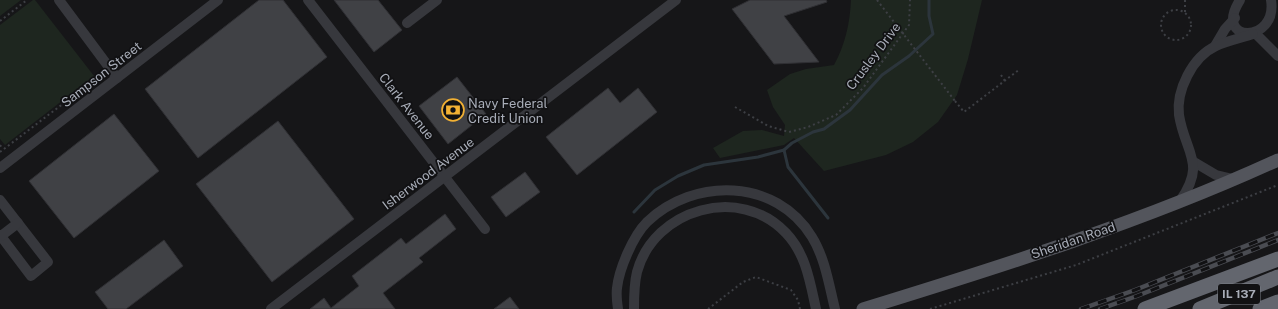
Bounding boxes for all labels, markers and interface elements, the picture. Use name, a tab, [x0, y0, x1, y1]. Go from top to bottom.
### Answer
street label: Crusley Drive	[843, 20, 904, 93]
street label: Sampson Street	[58, 39, 144, 110]
street label: Clark Avenue	[376, 70, 437, 143]
place label: Navy Federal Credit Union	[468, 96, 548, 126]
bank icon: Navy Federal Credit Union	[440, 97, 466, 123]
street label: Isherwood Avenue	[380, 134, 477, 213]
street label: Sheridan Road	[1029, 219, 1117, 262]
road number: IL 137	[1218, 284, 1260, 304]

